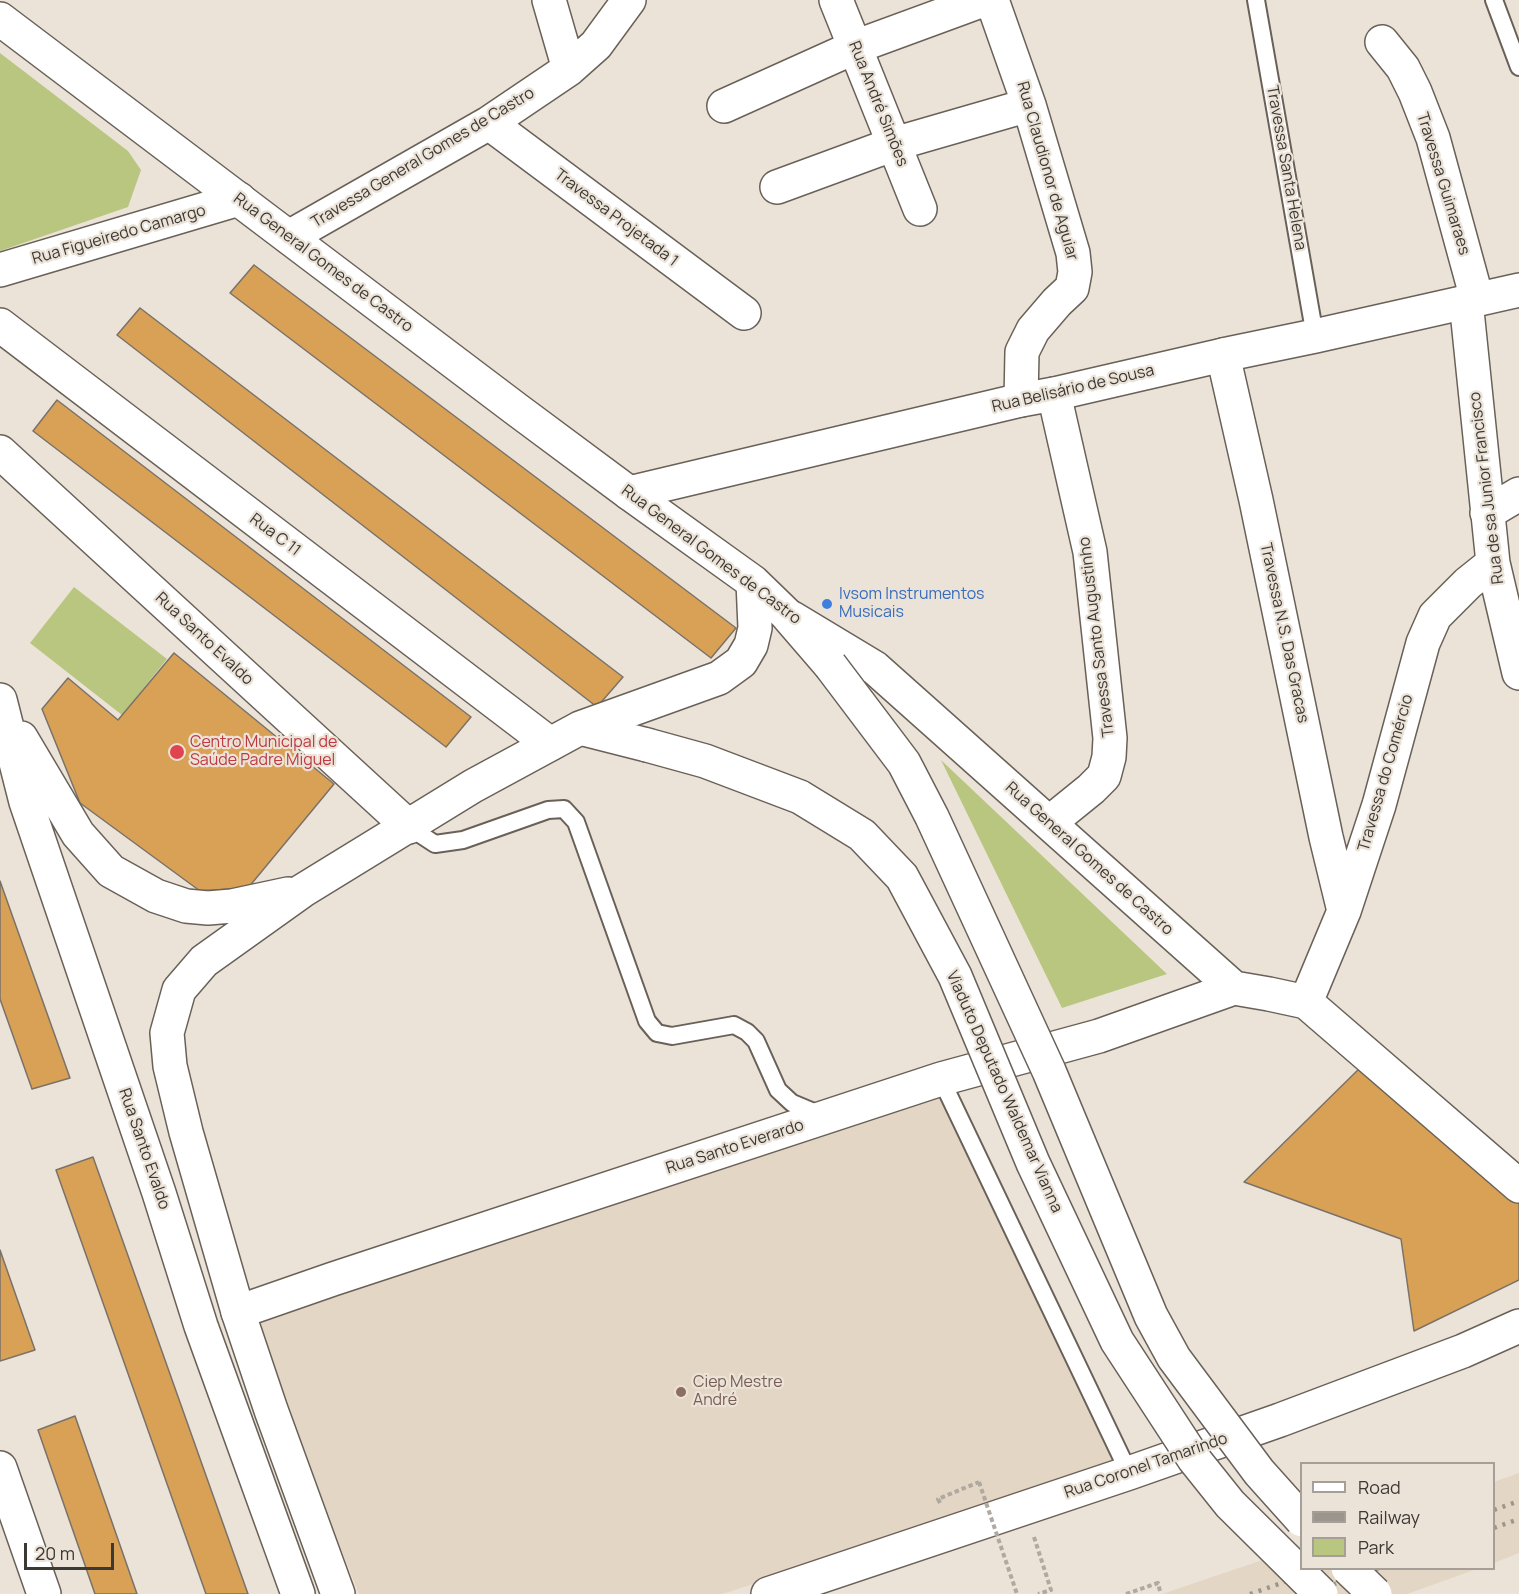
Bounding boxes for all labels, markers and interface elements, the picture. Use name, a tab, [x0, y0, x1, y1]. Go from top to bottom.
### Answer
street label: Rua André Simões	[844, 39, 912, 169]
street label: Rua Claudionor de Aguiar	[1012, 79, 1082, 263]
street label: Travessa General Gomes de Castro	[308, 84, 538, 232]
street label: Travessa Santa Helena	[1262, 84, 1310, 252]
street label: Travessa Guimaraes	[1412, 110, 1474, 258]
street label: Travessa Projetada 1	[550, 165, 682, 271]
street label: Rua General Gomes de Castro	[230, 189, 416, 337]
street label: Rua Figueiredo Camargo	[30, 201, 208, 269]
street label: Rua Belisário de Sousa	[990, 361, 1156, 417]
street label: Rua de sa Junior Francisco	[1466, 391, 1508, 585]
street label: Rua General Gomes de Castro	[618, 481, 804, 629]
street label: Rua C 11	[246, 510, 304, 560]
street label: Travessa Santo Augustinho	[1075, 536, 1119, 738]
street label: Travessa N.S. Das Gracas	[1256, 541, 1312, 725]
place label: Ivsom Instrumentos Musicais	[839, 585, 984, 623]
street label: Rua Santo Evaldo	[151, 589, 257, 689]
marker: Ivsom Instrumentos Musicais	[820, 597, 834, 611]
street label: Travessa do Comércio	[1354, 692, 1418, 854]
place label: Centro Municipal de Saúde Padre Miguel	[190, 733, 337, 771]
marker: Centro Municipal de Saúde Padre Miguel	[168, 743, 186, 761]
street label: Rua General Gomes de Castro	[1001, 778, 1177, 940]
street label: Viaduto Deputado Waldemar Vianna	[942, 968, 1066, 1216]
street label: Rua Santo Evaldo	[114, 1086, 174, 1212]
street label: Rua Santo Everardo	[664, 1116, 806, 1178]
place label: Ciep Mestre André	[693, 1373, 783, 1411]
marker: Ciep Mestre André	[674, 1385, 688, 1399]
street label: Rua Coronel Tamarindo	[1062, 1429, 1230, 1503]
legend	[1300, 1462, 1495, 1570]
text: Road	[1358, 1475, 1401, 1499]
text: Railway	[1358, 1505, 1420, 1529]
scale bar	[27, 1531, 117, 1569]
text: Park	[1358, 1535, 1394, 1559]
text: 20 m	[35, 1541, 75, 1565]

